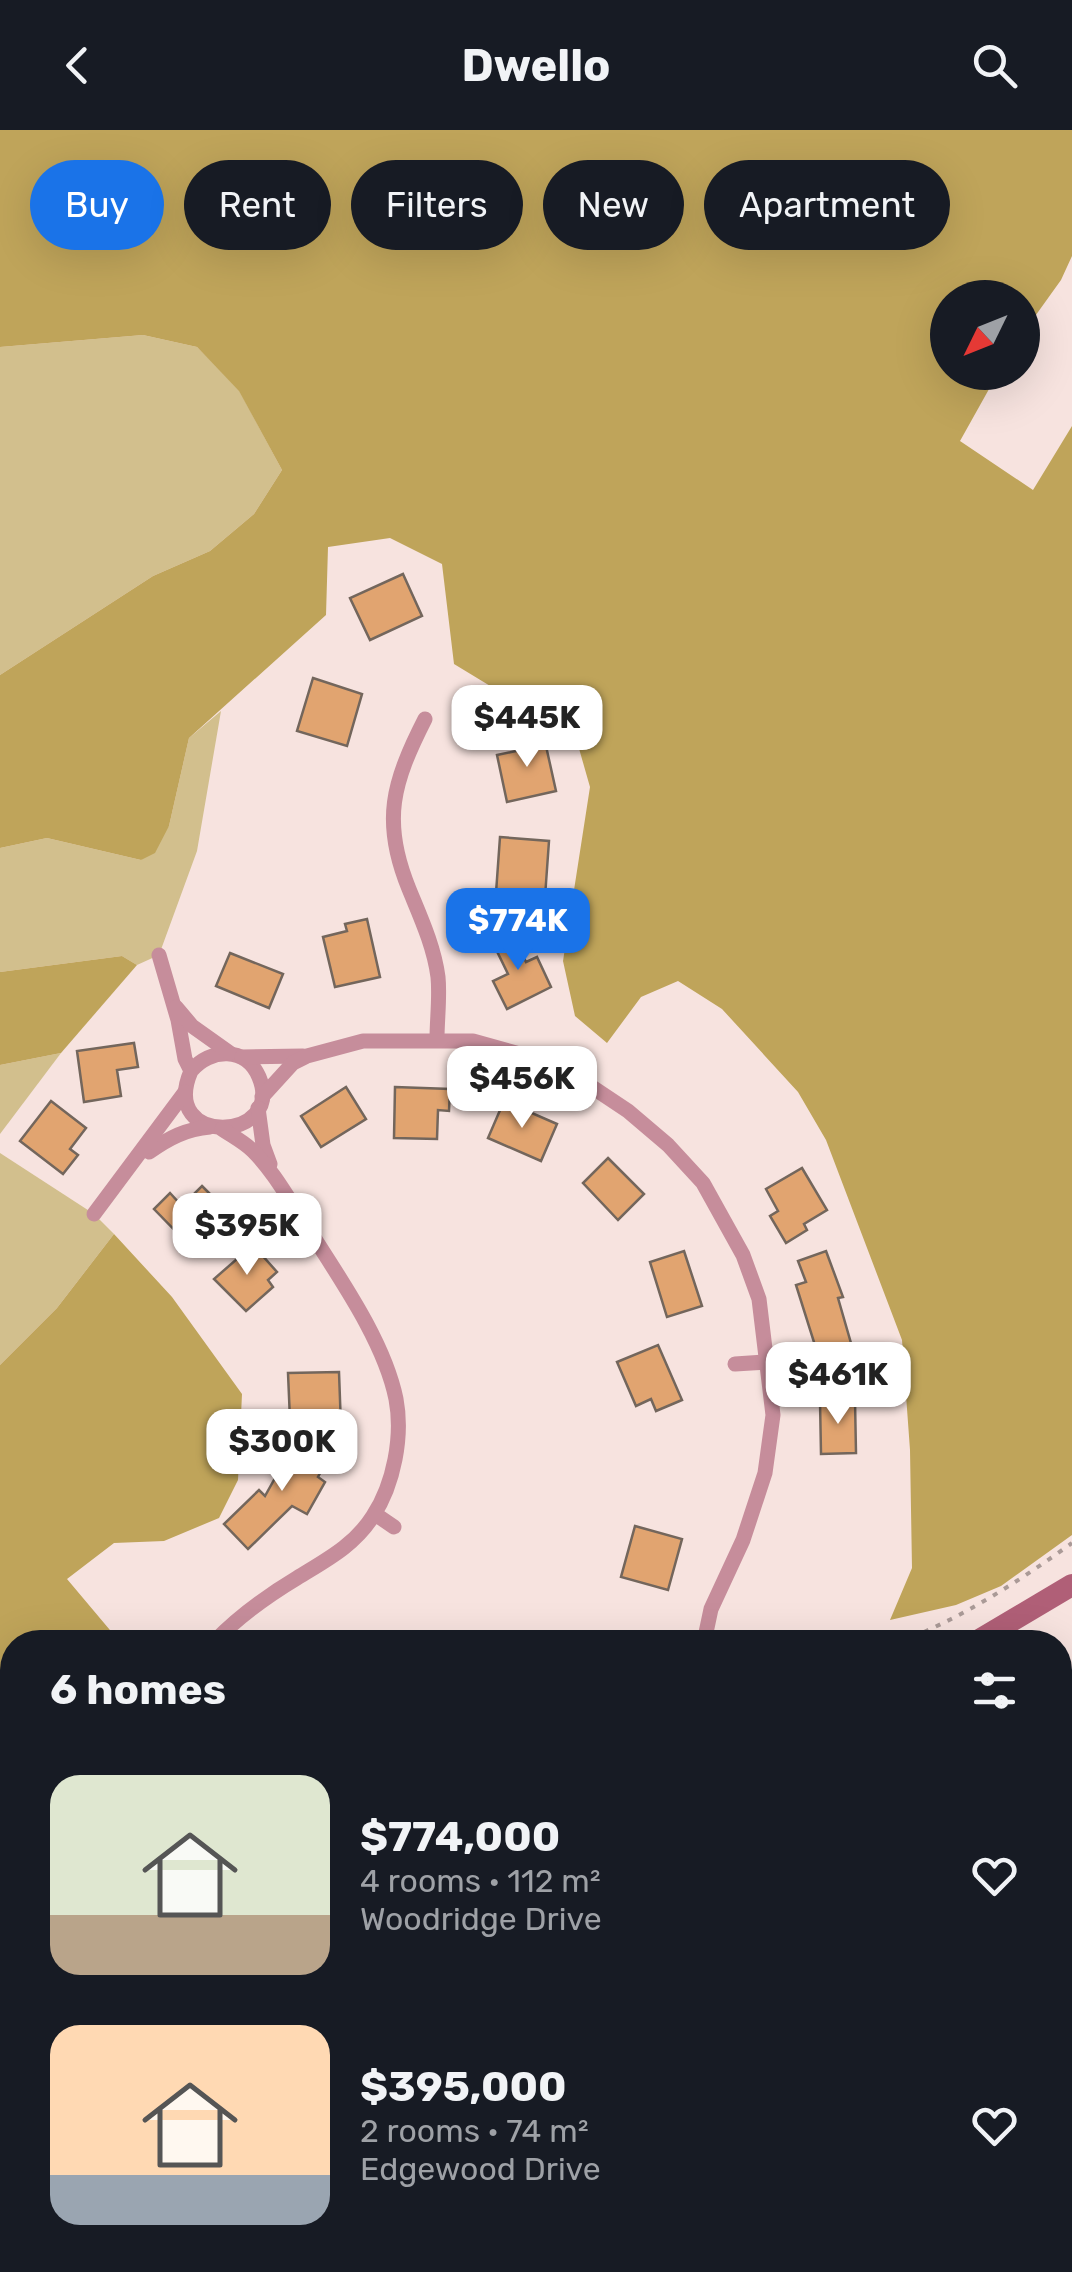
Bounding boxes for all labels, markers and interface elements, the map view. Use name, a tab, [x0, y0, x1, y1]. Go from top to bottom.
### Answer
icon: back	[50, 38, 105, 93]
icon: search	[967, 38, 1022, 93]
text: Dwello	[461, 39, 611, 92]
chip: Buy	[30, 160, 164, 250]
chip: Rent	[184, 160, 331, 250]
chip: Filters	[351, 160, 523, 250]
chip: New	[543, 160, 684, 250]
chip: Apartment	[704, 160, 950, 250]
north arrow	[930, 280, 1040, 390]
map controls	[930, 280, 1040, 390]
pin: $445K	[457, 685, 597, 770]
text: $445K	[474, 698, 580, 736]
pin: $774K	[448, 888, 588, 973]
text: $774K	[468, 901, 568, 939]
pin: $456K	[452, 1046, 592, 1131]
text: $456K	[469, 1059, 575, 1097]
pin: $395K	[177, 1193, 317, 1278]
text: $395K	[195, 1206, 299, 1244]
pin: $461K	[768, 1342, 908, 1427]
text: $461K	[788, 1355, 888, 1393]
pin: $300K	[212, 1409, 352, 1494]
text: $300K	[228, 1422, 336, 1460]
icon: filters	[967, 1663, 1022, 1718]
text: 6 homes	[50, 1665, 226, 1715]
text: $774,000	[360, 1812, 560, 1862]
icon: home	[130, 1815, 250, 1935]
icon: heart	[967, 1848, 1022, 1903]
text: 4 rooms · 112 m²	[360, 1862, 601, 1900]
text: Woodridge Drive	[360, 1900, 602, 1938]
text: $395,000	[360, 2062, 567, 2112]
icon: home	[130, 2065, 250, 2185]
icon: heart	[967, 2098, 1022, 2153]
text: 2 rooms · 74 m²	[360, 2112, 589, 2150]
text: Edgewood Drive	[360, 2150, 601, 2188]

